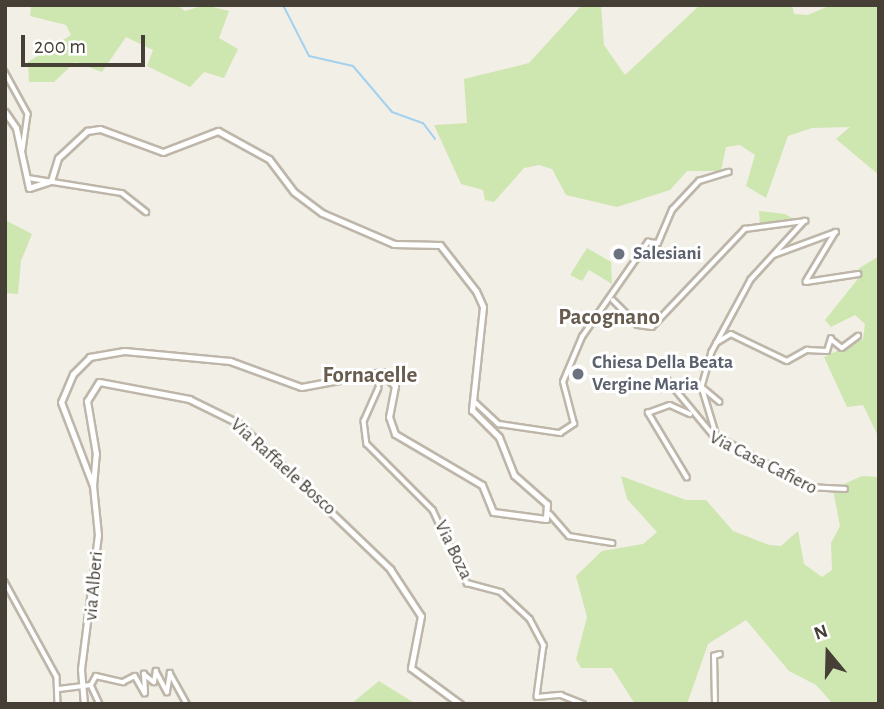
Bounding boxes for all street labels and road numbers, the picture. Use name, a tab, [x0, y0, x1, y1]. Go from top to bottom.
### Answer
street label: Via Raffaele Bosco	[225, 414, 341, 520]
street label: Via Casa Cafiero	[705, 426, 821, 500]
street label: Via Boza	[429, 517, 477, 583]
street label: via Alberi	[80, 550, 108, 622]

